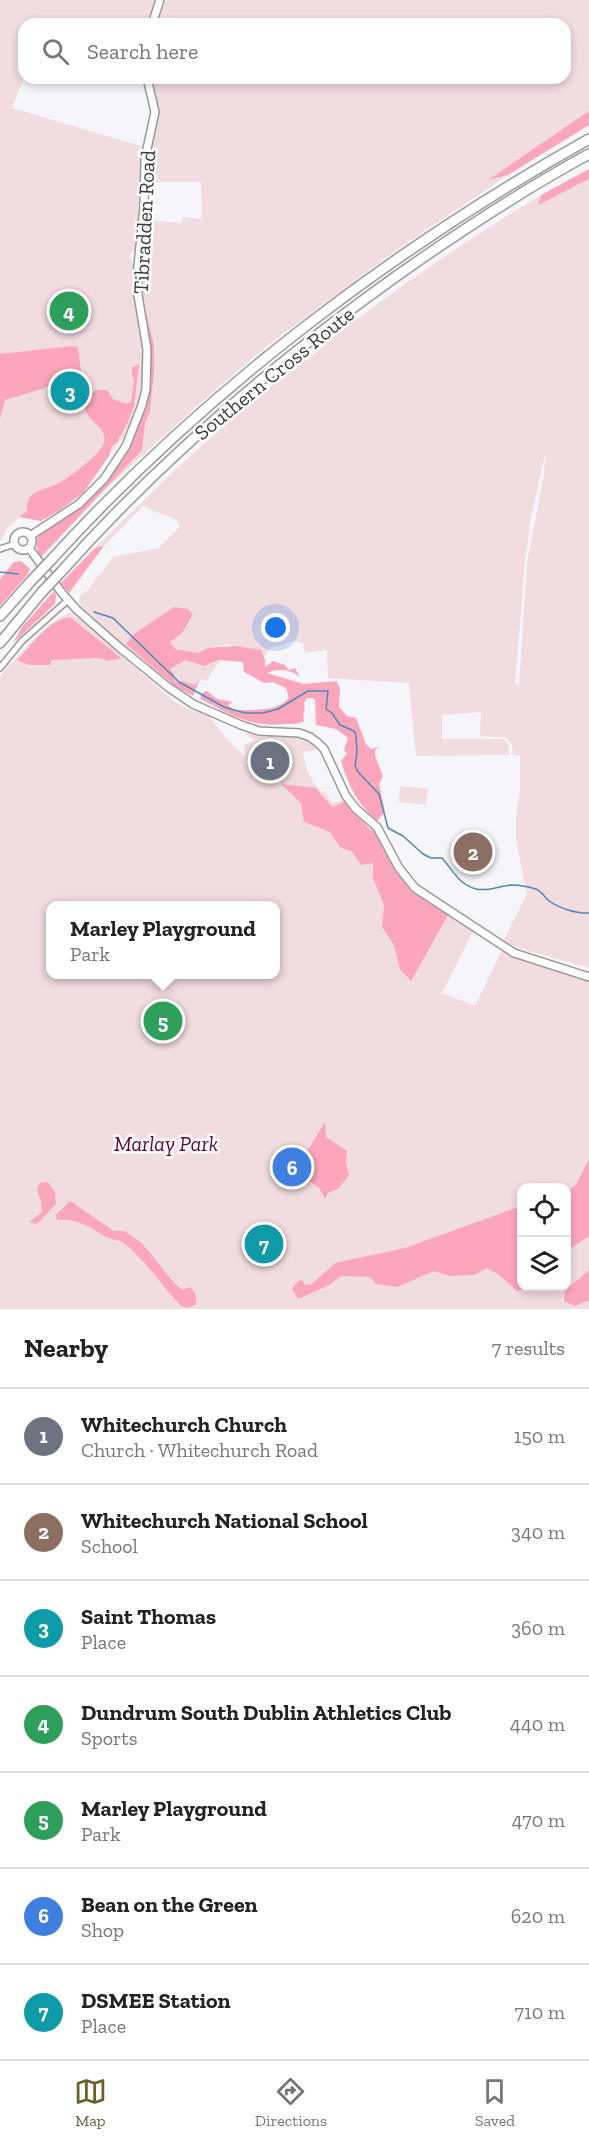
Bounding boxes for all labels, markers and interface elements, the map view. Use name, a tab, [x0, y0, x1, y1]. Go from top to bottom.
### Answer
search box	[18, 18, 571, 84]
icon: search	[39, 35, 72, 68]
text: Search here	[87, 38, 198, 65]
street label: Tibradden Road	[128, 149, 160, 295]
pin: 4	[50, 288, 88, 334]
street label: Southern Cross Route	[189, 301, 359, 445]
pin: 3	[50, 368, 90, 414]
your location	[261, 613, 290, 642]
pin: 1	[250, 738, 290, 783]
pin: 2	[454, 830, 492, 874]
popup	[46, 901, 280, 979]
text: Marley Playground	[70, 915, 256, 942]
text: Park	[70, 942, 110, 966]
pin: 5	[144, 998, 182, 1044]
park label: Marlay Park	[114, 1131, 218, 1156]
pin: 6	[272, 1144, 312, 1190]
map controls	[517, 1183, 571, 1291]
button: locate	[517, 1183, 571, 1237]
pin: 7	[244, 1222, 284, 1266]
button: layers	[517, 1237, 571, 1291]
text: Nearby	[24, 1332, 108, 1364]
text: 7 results	[492, 1336, 565, 1360]
text: Whitechurch Church	[81, 1411, 287, 1438]
text: 1	[39, 1424, 48, 1448]
text: 150 m	[514, 1424, 565, 1448]
text: Church · Whitechurch Road	[81, 1438, 318, 1462]
text: Whitechurch National School	[81, 1507, 368, 1534]
text: 2	[38, 1520, 49, 1544]
text: 340 m	[511, 1520, 565, 1544]
text: School	[81, 1534, 138, 1558]
text: Saint Thomas	[81, 1603, 216, 1630]
text: 3	[38, 1616, 49, 1640]
text: 360 m	[511, 1616, 565, 1640]
text: Place	[81, 1630, 126, 1654]
text: Dundrum South Dublin Athletics Club	[81, 1699, 451, 1726]
text: 4	[38, 1712, 49, 1736]
text: 440 m	[510, 1712, 565, 1736]
text: Sports	[81, 1726, 138, 1750]
text: Marley Playground	[81, 1795, 267, 1822]
text: 5	[38, 1808, 49, 1832]
text: 470 m	[512, 1808, 565, 1832]
text: Park	[81, 1822, 121, 1846]
text: Bean on the Green	[81, 1891, 258, 1918]
text: 6	[38, 1904, 49, 1928]
text: 620 m	[511, 1904, 565, 1928]
text: Shop	[81, 1918, 124, 1942]
text: DSMEE Station	[81, 1987, 231, 2014]
text: 7	[39, 2000, 48, 2024]
text: 710 m	[515, 2000, 565, 2024]
text: Place	[81, 2014, 126, 2038]
tab: Map	[74, 2075, 107, 2130]
tab: Directions	[255, 2075, 327, 2130]
tab: Saved	[475, 2075, 515, 2130]

